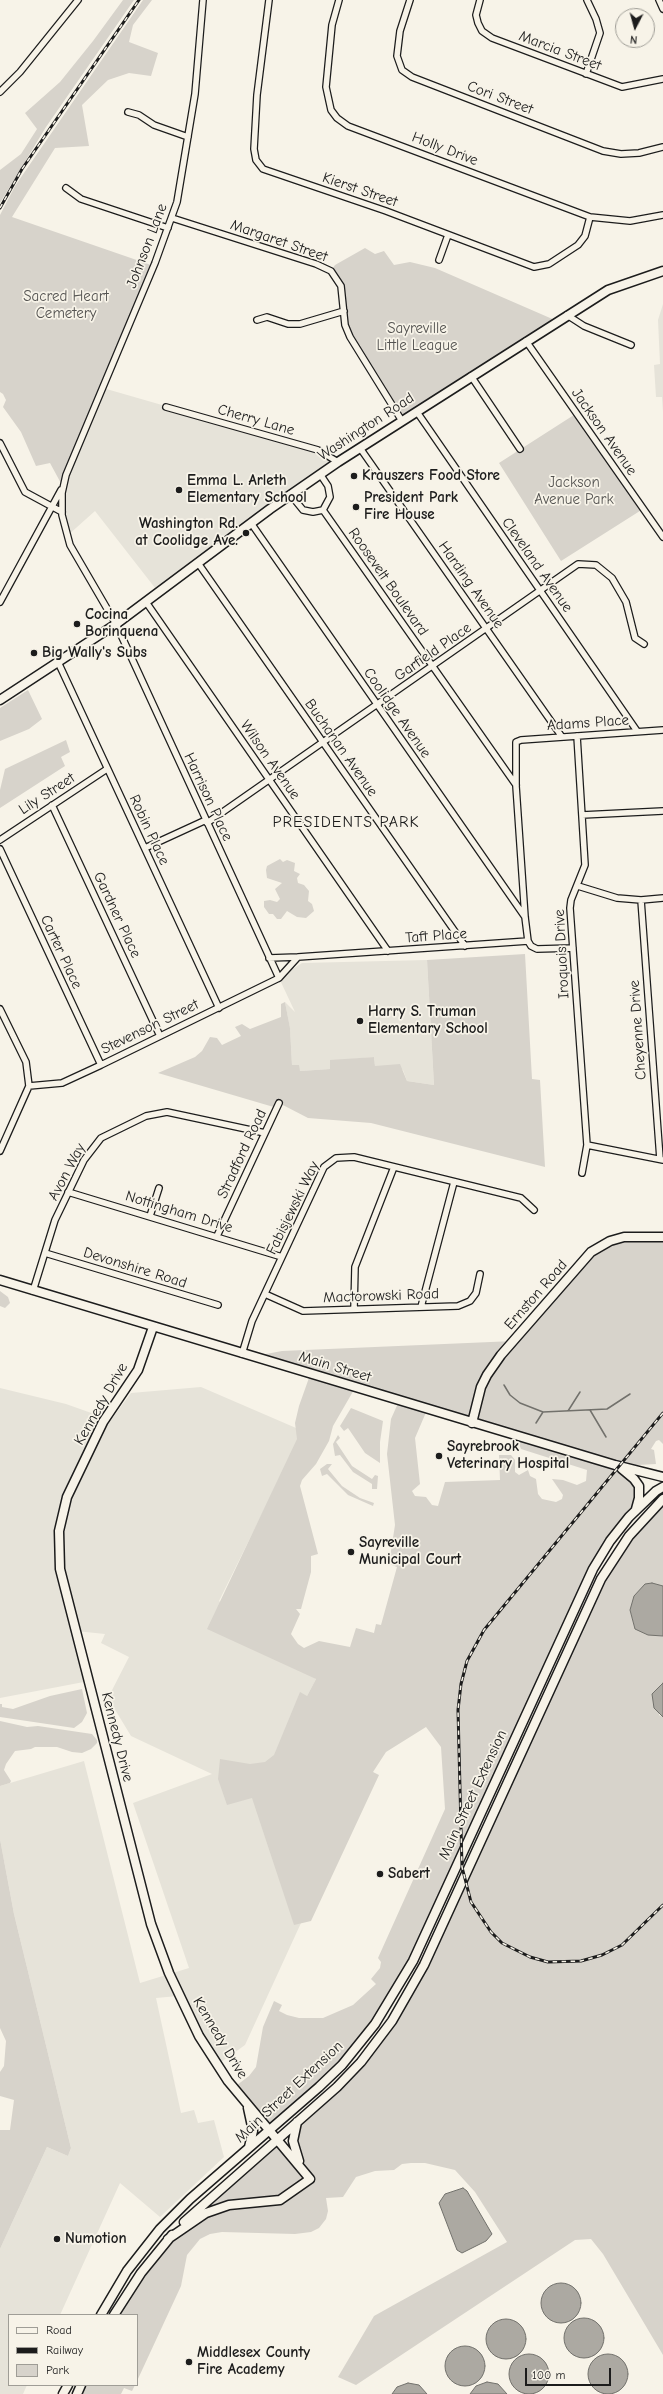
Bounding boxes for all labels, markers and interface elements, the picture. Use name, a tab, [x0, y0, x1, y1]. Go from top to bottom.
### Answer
north arrow	[615, 8, 655, 48]
street label: Marcia Street	[516, 27, 604, 75]
text: N	[630, 33, 638, 46]
street label: Cori Street	[465, 77, 535, 119]
street label: Holly Drive	[409, 128, 481, 170]
street label: Kierst Street	[320, 169, 400, 211]
street label: Johnson Lane	[123, 201, 171, 291]
street label: Margaret Street	[228, 216, 330, 266]
park label: Sacred Heart Cemetery	[23, 288, 109, 323]
park label: Sayreville Little League	[377, 320, 457, 355]
street label: Jackson Avenue	[567, 385, 641, 479]
street label: Washington Road	[314, 389, 418, 465]
street label: Cherry Lane	[215, 400, 297, 440]
place label: Krauszers Food Store	[362, 467, 500, 485]
marker: Krauszers Food Store	[349, 471, 359, 481]
place label: Emma L. Arleth Elementary School	[187, 472, 307, 507]
park label: Jackson Avenue Park	[534, 474, 614, 509]
marker: Emma L. Arleth Elementary School	[174, 485, 184, 495]
place label: President Park Fire House	[364, 489, 458, 524]
marker: President Park Fire House	[351, 502, 361, 512]
street label: Cleveland Avenue	[498, 514, 576, 616]
place label: Washington Rd. at Coolidge Ave.	[135, 515, 238, 550]
street label: Roosevelt Boulevard	[344, 525, 432, 639]
marker: Washington Rd. at Coolidge Ave.	[241, 528, 251, 538]
street label: Harding Avenue	[434, 538, 508, 632]
place label: Cocina Borinquena	[85, 606, 158, 641]
marker: Cocina Borinquena	[72, 619, 82, 629]
street label: Garfield Place	[391, 619, 475, 685]
place label: Big Wally's Subs	[42, 644, 147, 662]
marker: Big Wally's Subs	[29, 648, 39, 658]
street label: Coolidge Avenue	[359, 664, 435, 762]
street label: Buchanan Avenue	[301, 696, 381, 800]
street label: Adams Place	[546, 711, 630, 735]
street label: Wilson Avenue	[236, 717, 304, 803]
street label: Harrison Place	[180, 750, 236, 844]
street label: Lily Street	[15, 769, 79, 819]
street label: Robin Place	[125, 792, 173, 868]
district label: PRESIDENTS PARK	[272, 812, 420, 832]
street label: Gardner Place	[89, 869, 145, 961]
street label: Iroquois Drive	[551, 909, 573, 999]
street label: Carter Place	[36, 912, 86, 992]
street label: Taft Place	[405, 925, 467, 947]
street label: Cheyenne Drive	[626, 979, 650, 1081]
street label: Stevenson Street	[98, 996, 202, 1058]
place label: Harry S. Truman Elementary School	[368, 1003, 488, 1038]
marker: Harry S. Truman Elementary School	[355, 1016, 365, 1026]
street label: Stradford Road	[213, 1106, 271, 1202]
street label: Avon Way	[44, 1140, 90, 1204]
street label: Fabisjewski Way	[263, 1158, 323, 1258]
street label: Nottingham Drive	[123, 1187, 235, 1237]
street label: Devonshire Road	[81, 1244, 189, 1292]
street label: Ernston Road	[501, 1256, 571, 1334]
street label: Mactorowski Road	[323, 1285, 439, 1307]
street label: Main Street	[297, 1347, 373, 1387]
street label: Kennedy Drive	[70, 1360, 132, 1448]
place label: Sayrebrook Veterinary Hospital	[447, 1438, 569, 1473]
marker: Sayrebrook Veterinary Hospital	[434, 1451, 444, 1461]
place label: Sayreville Municipal Court	[359, 1534, 461, 1569]
marker: Sayreville Municipal Court	[346, 1547, 356, 1557]
street label: Kennedy Drive	[97, 1690, 137, 1784]
street label: Main Street Extension	[435, 1727, 511, 1863]
place label: Sabert	[388, 1865, 430, 1883]
marker: Sabert	[375, 1869, 385, 1879]
street label: Kennedy Drive	[189, 1994, 251, 2082]
street label: Main Street Extension	[231, 2037, 347, 2147]
place label: Numotion	[65, 2230, 127, 2248]
marker: Numotion	[52, 2234, 62, 2244]
legend	[8, 2314, 138, 2386]
text: Road	[46, 2323, 72, 2337]
text: Railway	[46, 2343, 83, 2357]
place label: Middlesex County Fire Academy	[197, 2344, 310, 2379]
marker: Middlesex County Fire Academy	[184, 2357, 194, 2367]
scale bar	[527, 2360, 613, 2386]
text: Park	[46, 2363, 69, 2377]
text: 100 m	[532, 2368, 565, 2382]

